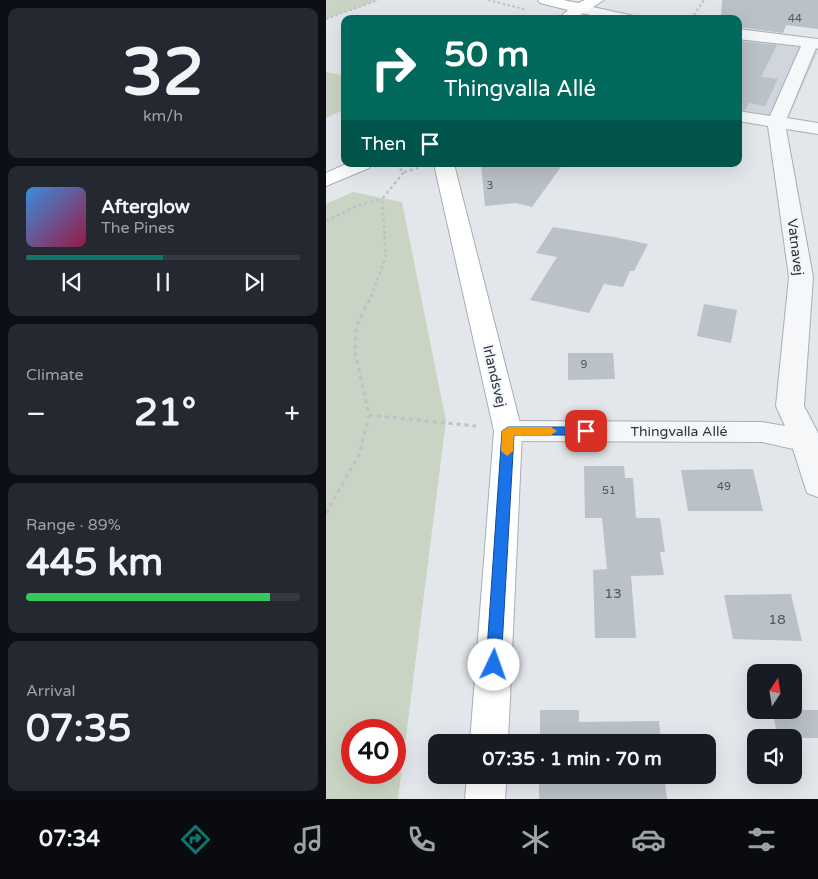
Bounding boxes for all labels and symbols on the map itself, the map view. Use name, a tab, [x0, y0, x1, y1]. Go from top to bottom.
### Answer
house number: 44	[788, 12, 802, 25]
house number: 3	[487, 179, 494, 192]
street label: Vatnavej	[784, 218, 807, 276]
street label: Irlandsvej	[479, 343, 510, 409]
house number: 9	[581, 358, 588, 371]
pin	[565, 410, 607, 452]
street label: Thingvalla Allé	[631, 423, 727, 440]
house number: 49	[717, 480, 731, 493]
house number: 51	[602, 484, 616, 497]
house number: 13	[604, 585, 622, 602]
house number: 18	[768, 611, 786, 628]
position arrow	[467, 638, 519, 690]
north arrow	[747, 664, 802, 719]
speed limit sign: 40	[341, 719, 406, 784]

